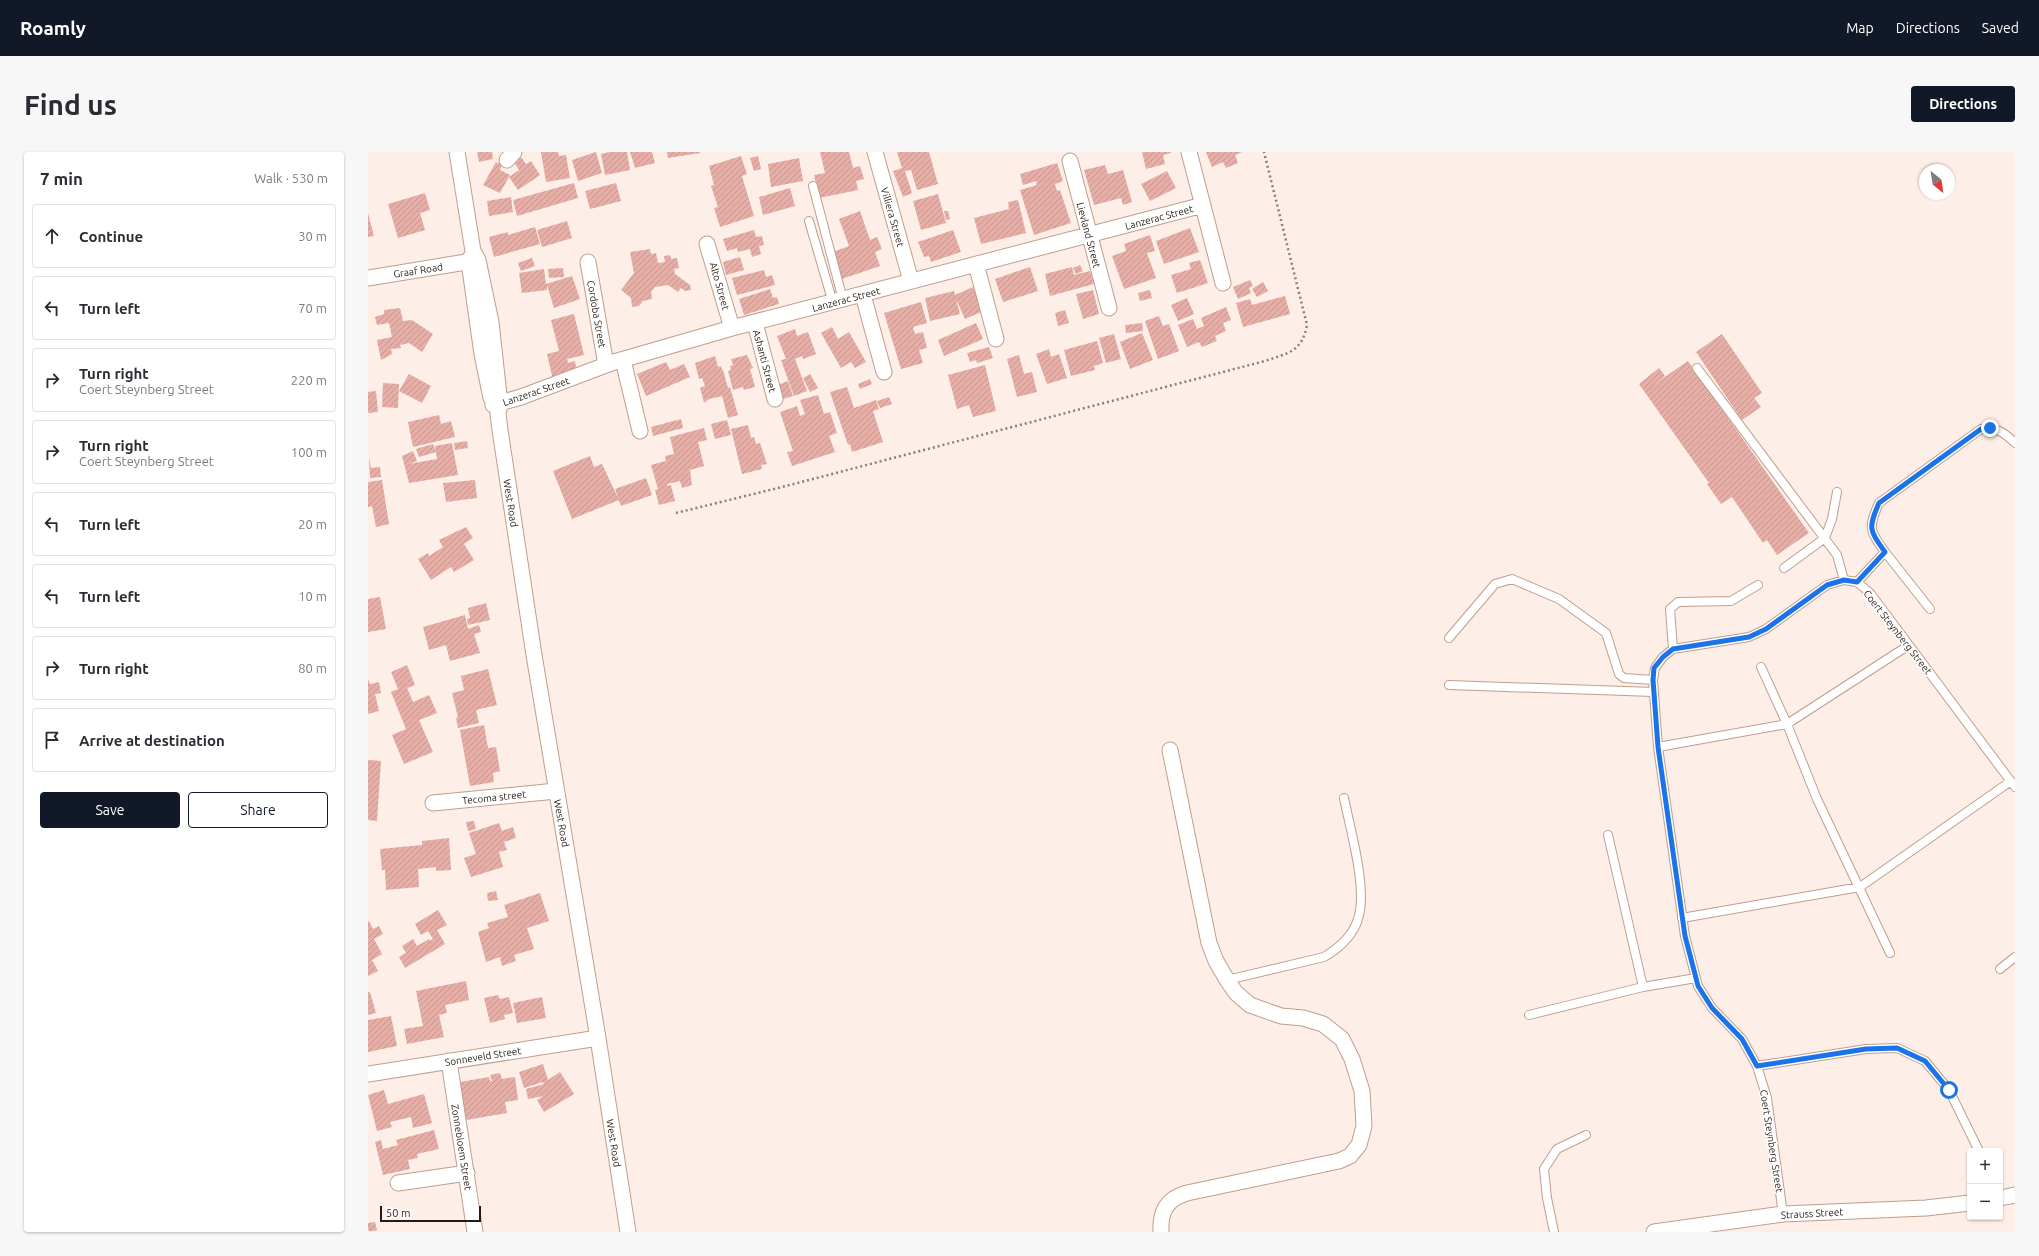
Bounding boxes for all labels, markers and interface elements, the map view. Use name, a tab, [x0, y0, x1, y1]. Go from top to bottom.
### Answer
text: Roamly	[20, 17, 86, 39]
text: Map	[1846, 20, 1874, 36]
text: Directions	[1896, 20, 1960, 36]
text: Saved	[1982, 20, 2019, 36]
button: Directions	[1911, 86, 2015, 122]
text: Find us	[24, 89, 117, 120]
north arrow	[1919, 164, 1955, 200]
text: 7 min	[40, 169, 83, 188]
text: Walk · 530 m	[254, 171, 328, 185]
street label: Villiera Street	[879, 186, 906, 248]
street label: Lievland Street	[1074, 201, 1103, 269]
street label: Lanzerac Street	[1124, 203, 1194, 232]
icon: ahead	[41, 225, 63, 247]
text: Continue	[79, 228, 143, 245]
text: 30 m	[298, 229, 327, 243]
street label: Graaf Road	[393, 261, 444, 280]
street label: Alto Street	[707, 261, 732, 311]
street label: Cordoba Street	[585, 279, 608, 349]
street label: Lanzerac Street	[811, 285, 881, 314]
icon: left	[41, 297, 63, 319]
text: Turn left	[79, 300, 140, 317]
text: 70 m	[298, 301, 327, 315]
street label: Ashanti Street	[751, 329, 778, 394]
text: Turn right	[79, 365, 149, 382]
icon: right	[41, 369, 63, 391]
text: 220 m	[291, 373, 327, 387]
street label: Lanzerac Street	[501, 375, 571, 408]
text: Coert Steynberg Street	[79, 382, 214, 396]
route end	[1981, 419, 1999, 437]
text: Turn right	[79, 437, 149, 454]
icon: right	[41, 441, 63, 463]
text: 100 m	[291, 445, 327, 459]
text: Coert Steynberg Street	[79, 454, 214, 468]
street label: West Road	[501, 478, 520, 528]
icon: left	[41, 513, 63, 535]
text: Turn left	[79, 516, 140, 533]
text: 20 m	[298, 517, 327, 531]
icon: left	[41, 585, 63, 607]
text: Turn left	[79, 588, 140, 605]
street label: Coert Steynberg Street	[1861, 588, 1934, 677]
text: 10 m	[298, 589, 327, 603]
icon: right	[41, 657, 63, 679]
text: Turn right	[79, 660, 149, 677]
text: 80 m	[298, 661, 327, 675]
icon: arrive	[41, 729, 63, 751]
text: Arrive at destination	[79, 732, 225, 749]
street label: Tecoma street	[462, 789, 527, 806]
button: Save	[40, 792, 180, 828]
button: Share	[188, 792, 328, 828]
street label: West Road	[552, 798, 571, 848]
street label: Sonneveld Street	[444, 1045, 522, 1068]
route start	[1940, 1081, 1958, 1099]
street label: Coert Steynberg Street	[1758, 1089, 1785, 1193]
street label: Zonnebloem Street	[449, 1103, 474, 1191]
street label: West Road	[604, 1118, 623, 1168]
map controls	[1967, 1148, 2003, 1220]
button: +	[1967, 1148, 2003, 1184]
button: −	[1967, 1184, 2003, 1220]
scale bar	[380, 1204, 481, 1223]
street label: Strauss Street	[1780, 1206, 1844, 1221]
text: 50 m	[386, 1207, 410, 1219]

